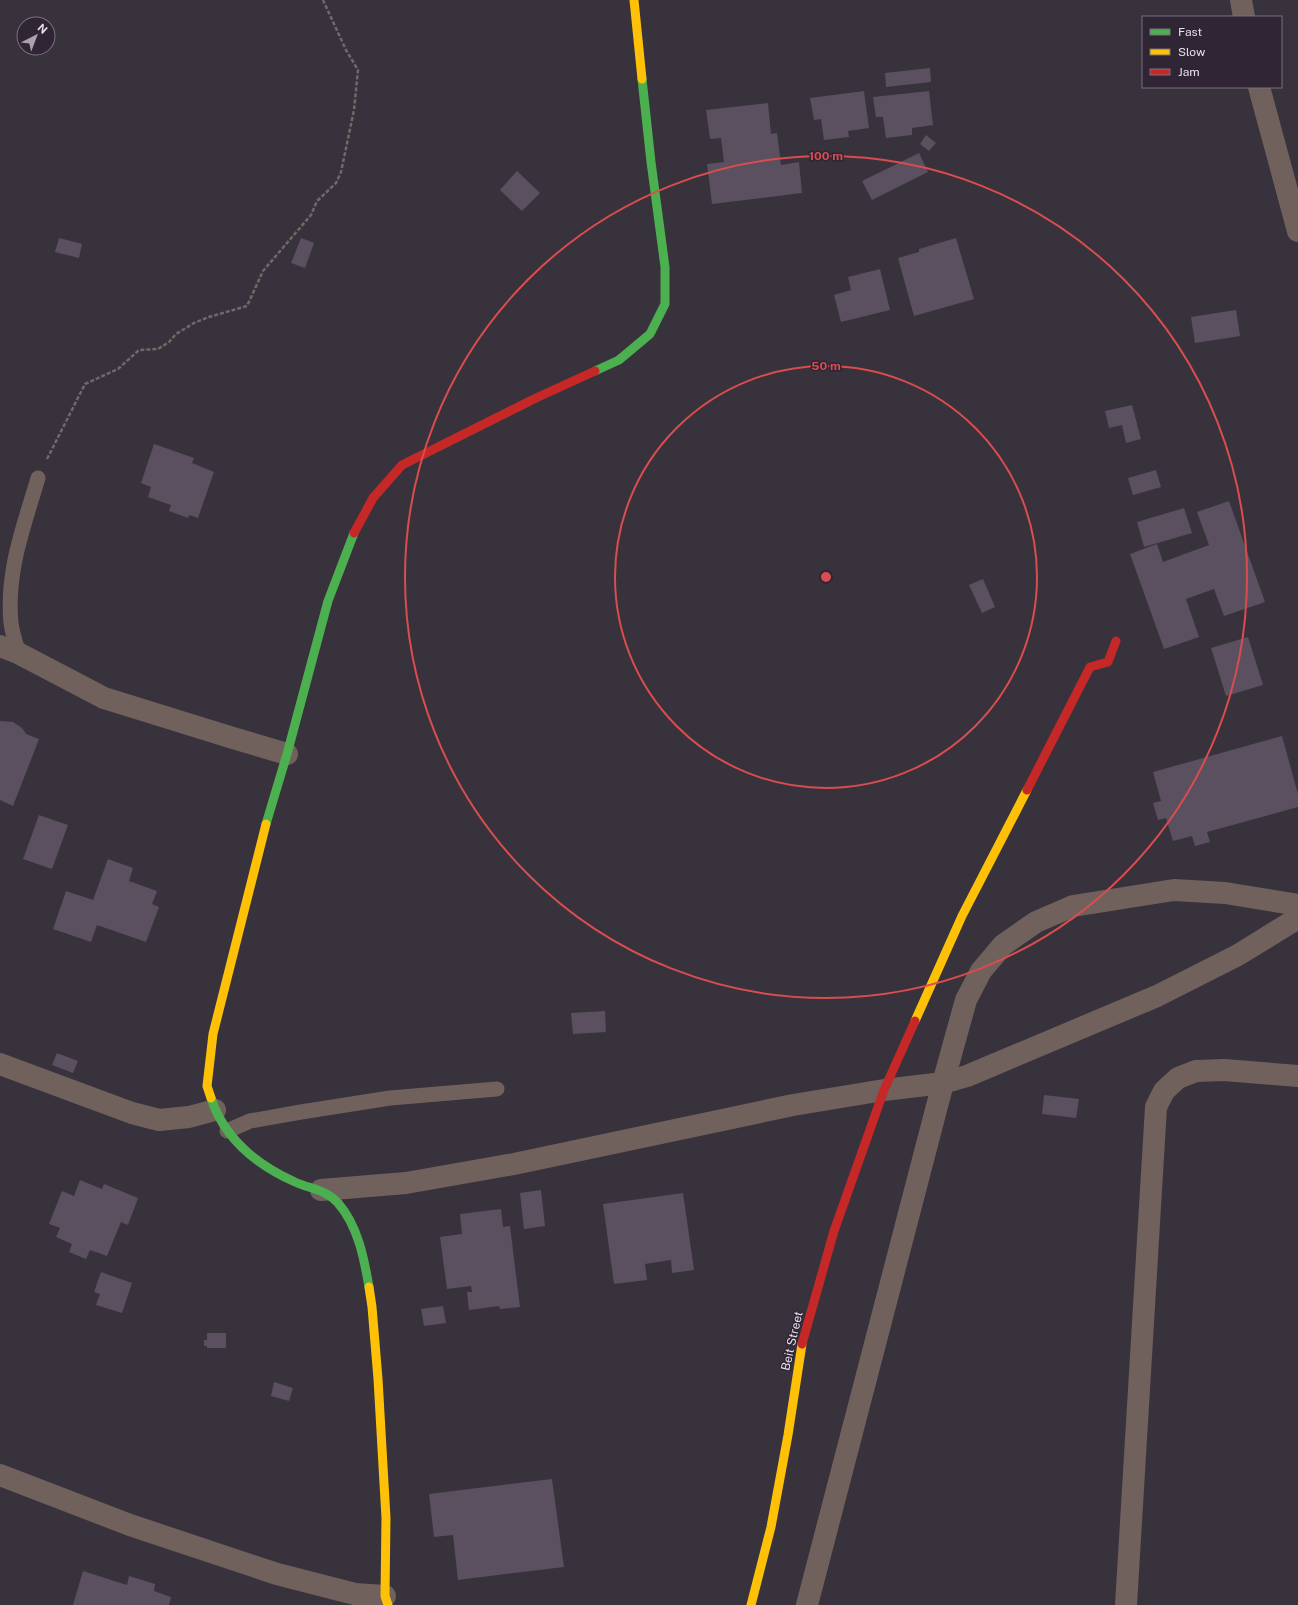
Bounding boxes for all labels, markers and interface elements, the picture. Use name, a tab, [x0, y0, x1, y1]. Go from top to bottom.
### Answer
north arrow	[16, 16, 56, 56]
legend	[1142, 16, 1282, 88]
text: N	[35, 21, 50, 36]
text: Fast	[1178, 25, 1203, 39]
text: Slow	[1178, 45, 1206, 59]
text: Jam	[1178, 65, 1200, 79]
text: 100 m	[809, 149, 843, 163]
text: 50 m	[811, 359, 841, 373]
centre of rings	[819, 570, 833, 584]
street label: Beit Street	[778, 1310, 806, 1372]

